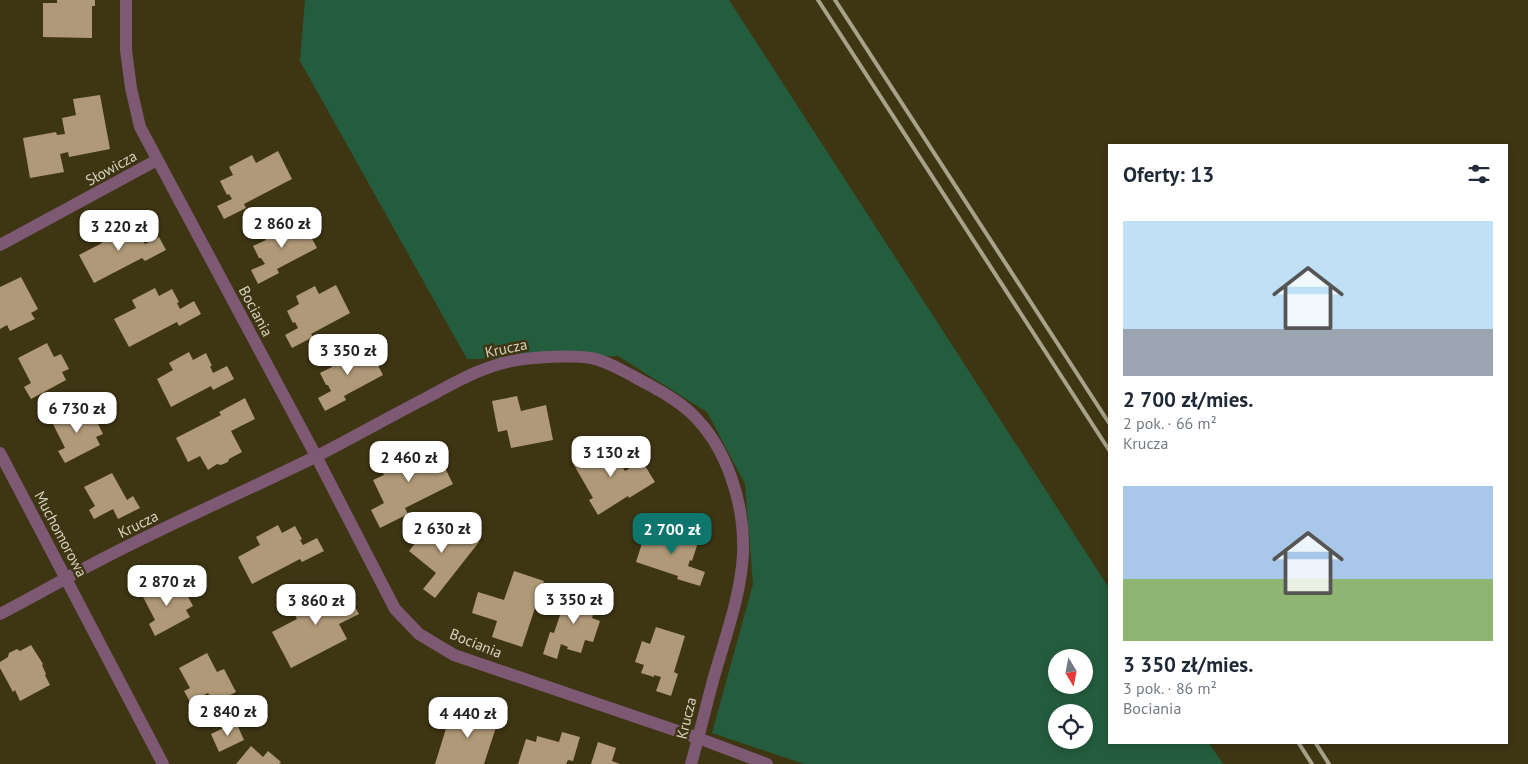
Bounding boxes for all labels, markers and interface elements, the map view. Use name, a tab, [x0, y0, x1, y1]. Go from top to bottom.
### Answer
street label: Słowicza	[82, 146, 140, 190]
icon: filters	[1465, 160, 1493, 188]
text: Oferty: 13	[1123, 161, 1214, 188]
pin: 2 860 zł	[230, 206, 334, 249]
pin: 3 220 zł	[67, 210, 171, 252]
text: 2 860 zł	[254, 213, 310, 233]
text: 3 220 zł	[91, 216, 147, 236]
icon: home	[1263, 253, 1353, 343]
street label: Bociania	[235, 282, 277, 340]
pin: 3 350 zł	[296, 334, 400, 376]
street label: Krucza	[483, 334, 529, 362]
text: 3 350 zł	[320, 340, 376, 360]
text: 2 700 zł/mies.	[1123, 386, 1253, 413]
pin: 6 730 zł	[25, 392, 129, 434]
text: 6 730 zł	[49, 398, 105, 418]
text: 2 pok. · 66 m²	[1123, 413, 1217, 433]
text: Krucza	[1123, 433, 1168, 453]
pin: 3 130 zł	[559, 436, 663, 478]
pin: 2 460 zł	[357, 440, 461, 483]
text: 3 130 zł	[583, 442, 639, 462]
text: 2 460 zł	[381, 447, 437, 467]
street label: Muchomorowa	[30, 488, 92, 580]
street label: Krucza	[115, 506, 161, 542]
pin: 2 630 zł	[390, 512, 494, 554]
pin: 2 700 zł	[620, 512, 724, 555]
text: 2 630 zł	[414, 518, 470, 538]
icon: home	[1263, 518, 1353, 608]
text: 2 700 zł	[644, 519, 700, 539]
pin: 2 870 zł	[115, 564, 219, 607]
text: 2 870 zł	[139, 571, 195, 591]
pin: 3 350 zł	[522, 582, 626, 625]
pin: 3 860 zł	[264, 584, 368, 626]
text: 3 350 zł	[546, 589, 602, 609]
text: 3 860 zł	[288, 590, 344, 610]
street label: Bociania	[447, 624, 505, 662]
north arrow	[1048, 649, 1092, 694]
map controls	[1048, 649, 1093, 749]
text: 3 350 zł/mies.	[1123, 651, 1253, 678]
text: 3 pok. · 86 m²	[1123, 678, 1217, 698]
pin: 2 840 zł	[176, 694, 280, 737]
street label: Krucza	[672, 695, 700, 741]
pin: 4 440 zł	[416, 696, 520, 739]
text: Bociania	[1123, 698, 1181, 718]
text: 2 840 zł	[200, 701, 256, 721]
text: 4 440 zł	[440, 703, 496, 723]
button: locate	[1048, 704, 1093, 749]

